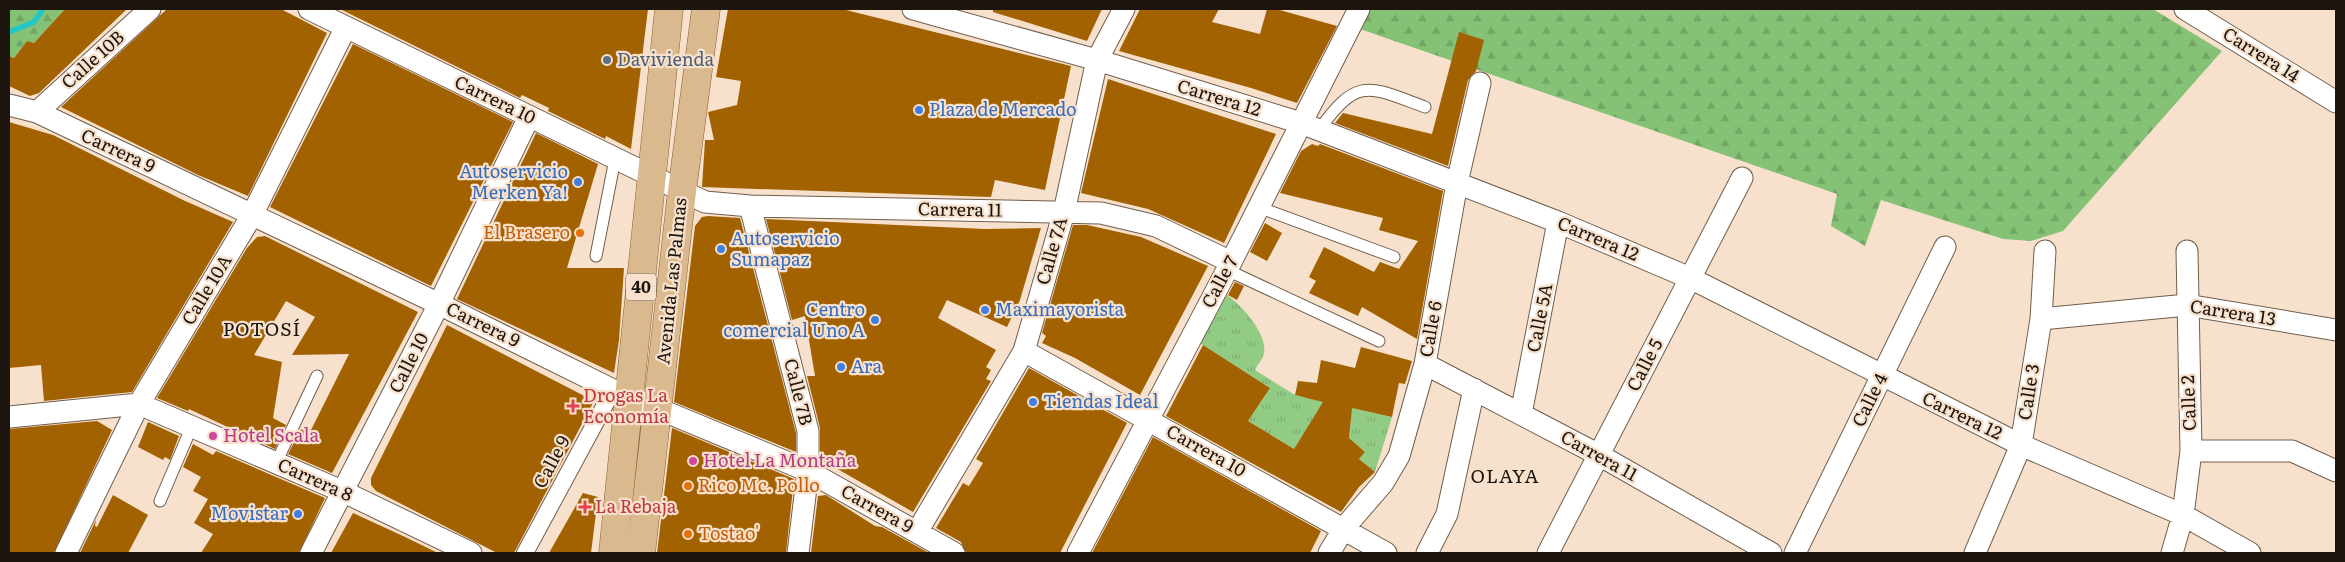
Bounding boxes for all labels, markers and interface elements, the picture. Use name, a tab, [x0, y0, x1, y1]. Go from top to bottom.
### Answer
street label: Carrera 14	[2218, 19, 2306, 88]
street label: Calle 10B	[55, 23, 130, 95]
place label: Davivienda	[617, 45, 714, 72]
marker: Davivienda	[601, 54, 613, 66]
street label: Carrera 10	[450, 67, 541, 130]
street label: Carrera 12	[1174, 71, 1265, 122]
place label: Plaza de Mercado	[929, 95, 1077, 122]
marker: Plaza de Mercado	[913, 104, 925, 116]
street label: Carrera 9	[77, 121, 160, 179]
place label: Autoservicio Merken Ya!	[459, 157, 568, 205]
marker: Autoservicio Merken Ya!	[572, 176, 584, 188]
street label: Carrera 11	[918, 194, 1002, 223]
street label: Avenida Las Palmas	[648, 196, 693, 366]
street label: Carrera 12	[1554, 208, 1644, 267]
street label: Calle 7A	[1028, 214, 1073, 288]
place label: El Brasero	[483, 218, 570, 245]
place label: Autoservicio Sumapaz	[731, 224, 840, 272]
marker: El Brasero	[574, 227, 586, 239]
marker: Autoservicio Sumapaz	[715, 243, 727, 255]
street label: Calle 10A	[174, 249, 237, 330]
street label: Calle 7	[1194, 250, 1244, 312]
road number: 40	[626, 274, 656, 300]
street label: Calle 5A	[1519, 281, 1558, 354]
street label: Carrera 13	[2188, 291, 2278, 332]
street label: Carrera 9	[442, 294, 525, 353]
place label: Centro comercial Uno A	[723, 295, 865, 343]
place label: Maximayorista	[995, 295, 1125, 322]
street label: Calle 6	[1411, 298, 1448, 359]
marker: Maximayorista	[979, 304, 991, 316]
district label: POTOSÍ	[223, 314, 301, 342]
marker: Centro comercial Uno A	[869, 314, 881, 326]
street label: Calle 10	[381, 327, 434, 397]
street label: Calle 5	[1619, 333, 1668, 395]
place label: Ara	[851, 352, 882, 379]
street label: Calle 7B	[778, 355, 821, 428]
marker: Ara	[835, 361, 847, 373]
street label: Calle 3	[2010, 362, 2045, 422]
street label: Calle 4	[1844, 368, 1893, 431]
street label: Calle 2	[2173, 375, 2202, 432]
place label: Drogas La Economía	[583, 381, 669, 429]
street label: Carrera 12	[1918, 384, 2007, 446]
place label: Tiendas Ideal	[1043, 387, 1158, 414]
marker: Tiendas Ideal	[1027, 396, 1039, 408]
marker: Drogas La Economía	[567, 400, 579, 412]
street label: Carrera 10	[1162, 417, 1252, 483]
place label: Hotel Scala	[223, 421, 320, 448]
street label: Carrera 11	[1556, 422, 1643, 487]
marker: Hotel Scala	[207, 430, 219, 442]
street label: Calle 9	[526, 430, 576, 493]
place label: Hotel La Montaña	[703, 446, 857, 473]
street label: Carrera 8	[274, 450, 358, 507]
marker: Hotel La Montaña	[687, 455, 699, 467]
district label: OLAYA	[1471, 461, 1539, 489]
place label: Rico Mc. Pollo	[698, 471, 820, 498]
street label: Carrera 9	[837, 477, 919, 539]
marker: Rico Mc. Pollo	[682, 480, 694, 492]
place label: La Rebaja	[595, 492, 677, 519]
place label: Movistar	[210, 499, 288, 526]
marker: La Rebaja	[579, 501, 591, 513]
marker: Movistar	[292, 508, 304, 520]
place label: Tostao'	[698, 519, 759, 546]
marker: Tostao'	[682, 528, 694, 540]

